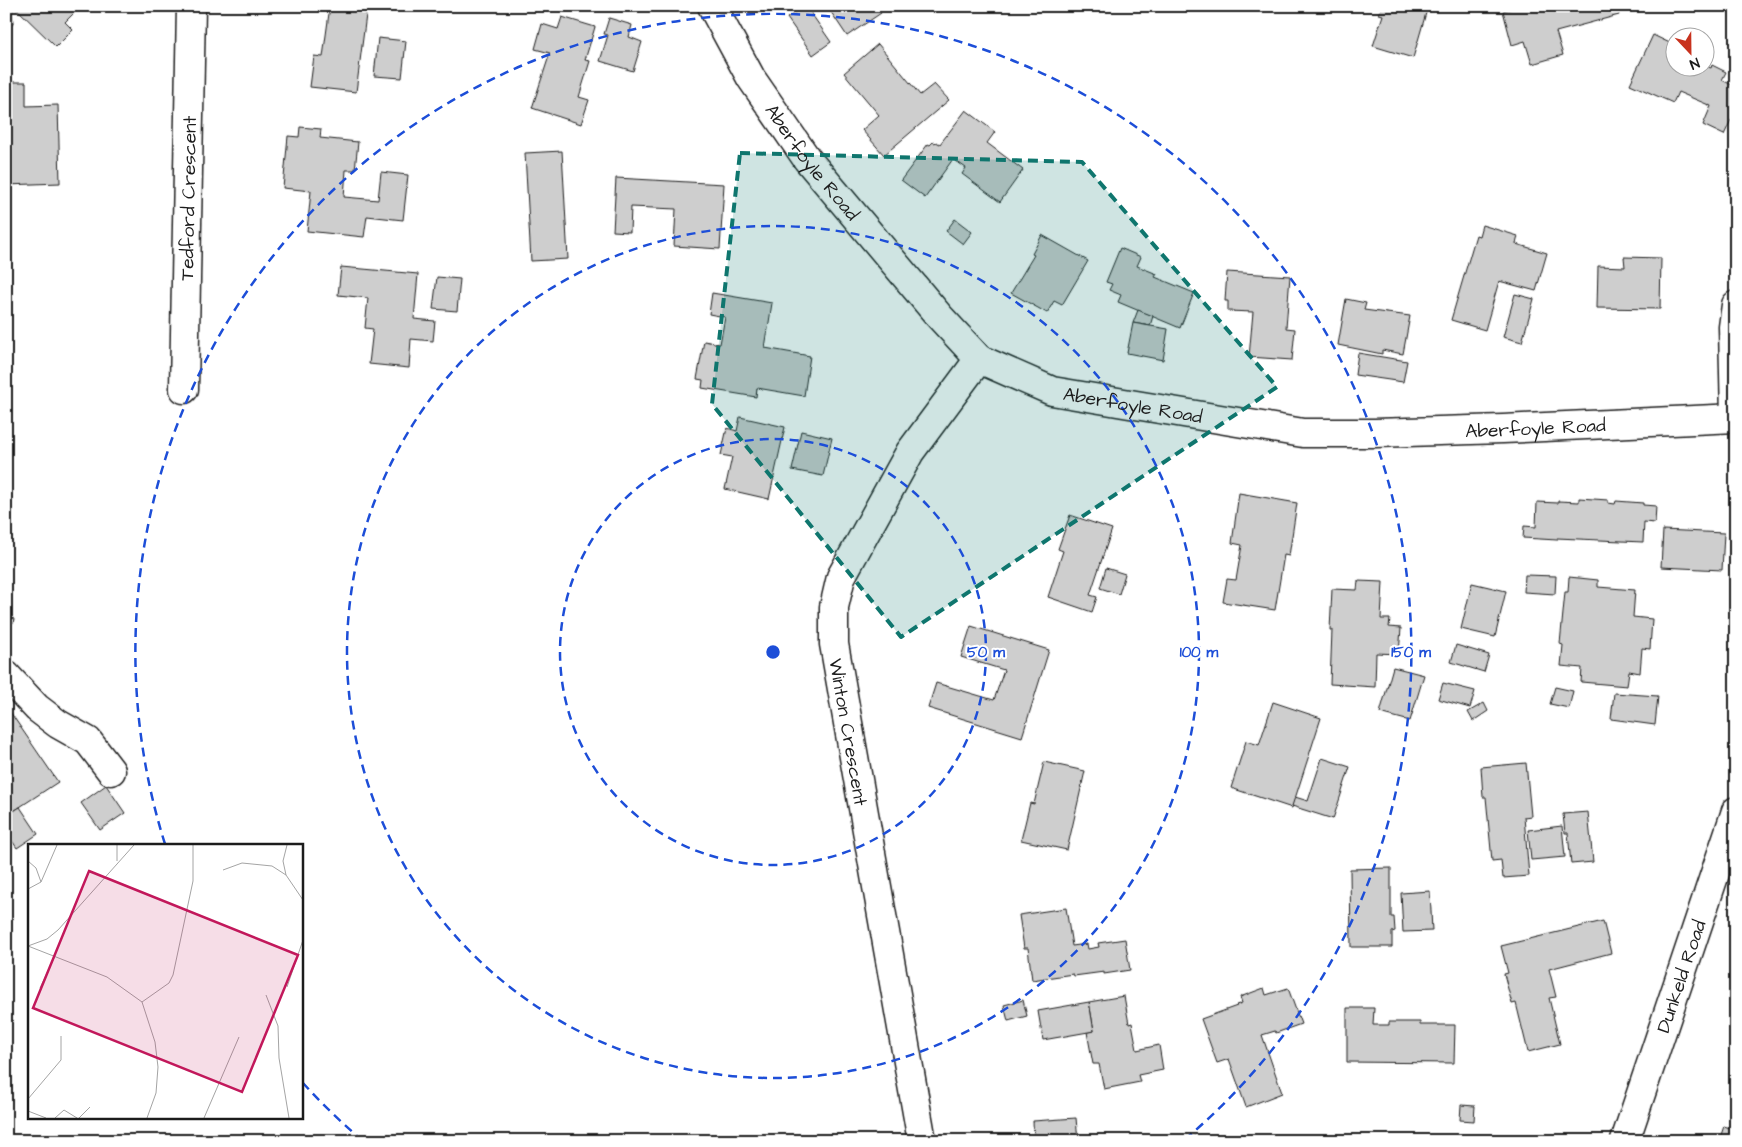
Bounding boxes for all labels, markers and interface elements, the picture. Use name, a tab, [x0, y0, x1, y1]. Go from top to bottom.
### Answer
north arrow	[1664, 28, 1714, 78]
text: N	[1686, 52, 1702, 74]
street label: Aberfoyle Road	[758, 99, 865, 227]
street label: Tedford Crescent	[174, 115, 204, 281]
street label: Aberfoyle Road	[1061, 381, 1205, 431]
street label: Aberfoyle Road	[1465, 412, 1607, 445]
text: 50 m	[967, 642, 1005, 663]
text: 100 m	[1180, 642, 1219, 663]
text: 150 m	[1391, 642, 1431, 663]
centre of rings	[764, 643, 782, 661]
street label: Winton Crescent	[821, 657, 874, 808]
inset map	[28, 844, 302, 1120]
street label: Dunkeld Road	[1650, 916, 1713, 1037]

